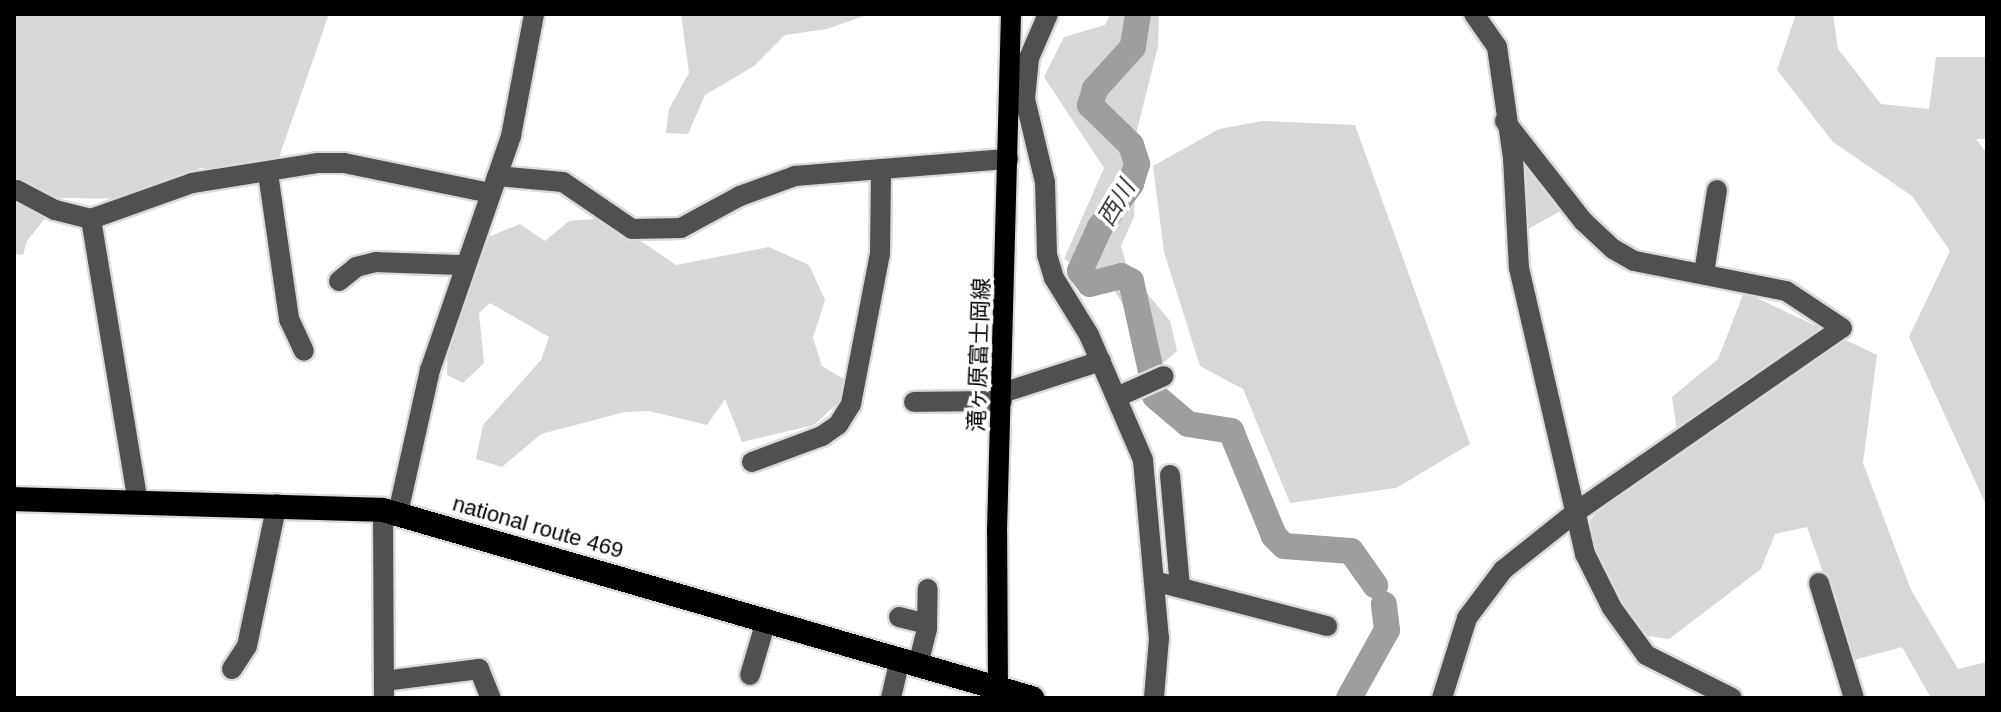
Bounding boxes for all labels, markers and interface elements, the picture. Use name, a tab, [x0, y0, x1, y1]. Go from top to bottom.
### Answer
water label: 西川	[1091, 175, 1141, 231]
street label: 滝ヶ原富士岡線	[963, 278, 995, 432]
street label: national route 469	[450, 490, 626, 564]

